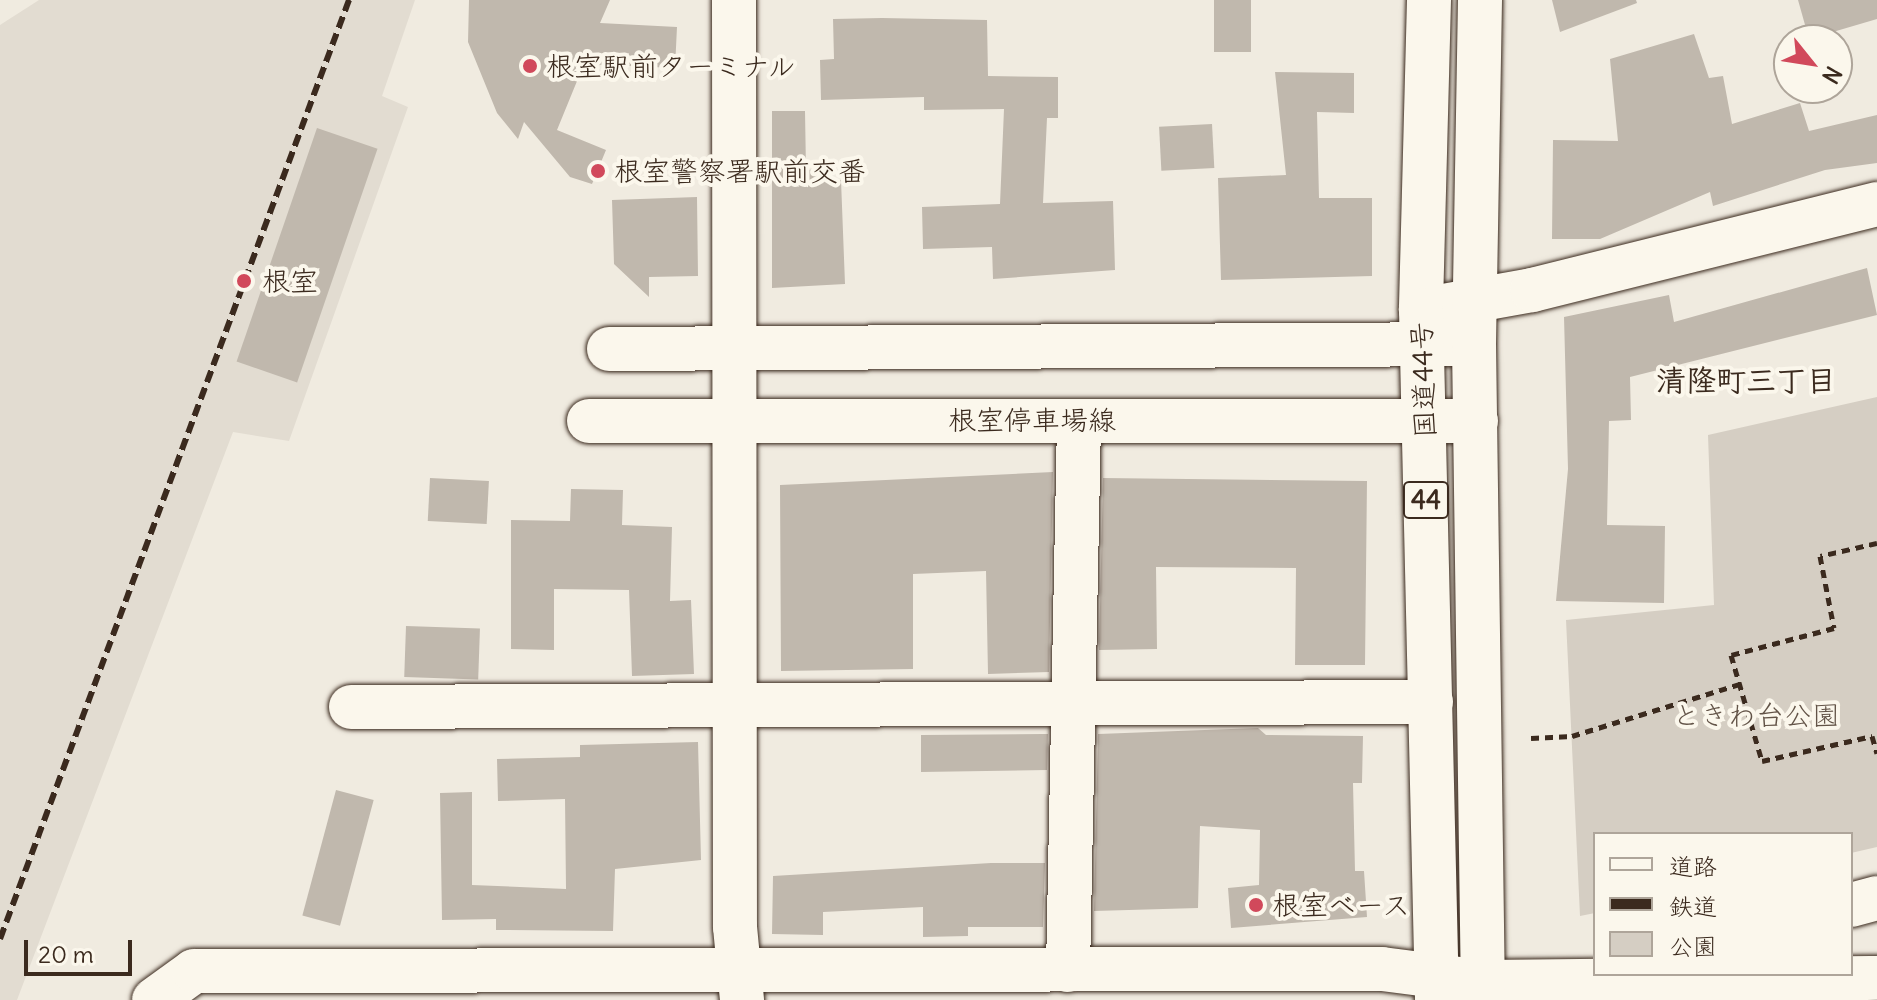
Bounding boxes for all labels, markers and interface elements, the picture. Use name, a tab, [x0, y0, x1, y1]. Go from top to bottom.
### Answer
north arrow	[1773, 24, 1853, 104]
place label: 根室駅前ターミナル	[546, 49, 798, 83]
marker: 根室駅前ターミナル	[521, 57, 539, 75]
text: N	[1816, 61, 1848, 89]
place label: 根室警察署駅前交番	[614, 154, 866, 188]
marker: 根室警察署駅前交番	[589, 162, 607, 180]
place label: 根室	[262, 264, 318, 298]
marker: 根室	[233, 270, 255, 292]
street label: 国道44号	[1404, 321, 1442, 439]
district label: 清隆町三丁目	[1656, 362, 1836, 398]
street label: 根室停車場線	[948, 403, 1116, 437]
road number: 44	[1402, 478, 1450, 522]
park label: ときわ台公園	[1672, 698, 1840, 732]
legend	[1593, 832, 1853, 976]
text: 道路	[1669, 851, 1717, 881]
place label: 根室ベース	[1272, 888, 1412, 922]
text: 鉄道	[1669, 891, 1717, 921]
marker: 根室ベース	[1247, 896, 1265, 914]
scale bar	[28, 924, 136, 974]
text: 公園	[1669, 931, 1717, 961]
text: 20 m	[38, 939, 94, 969]

